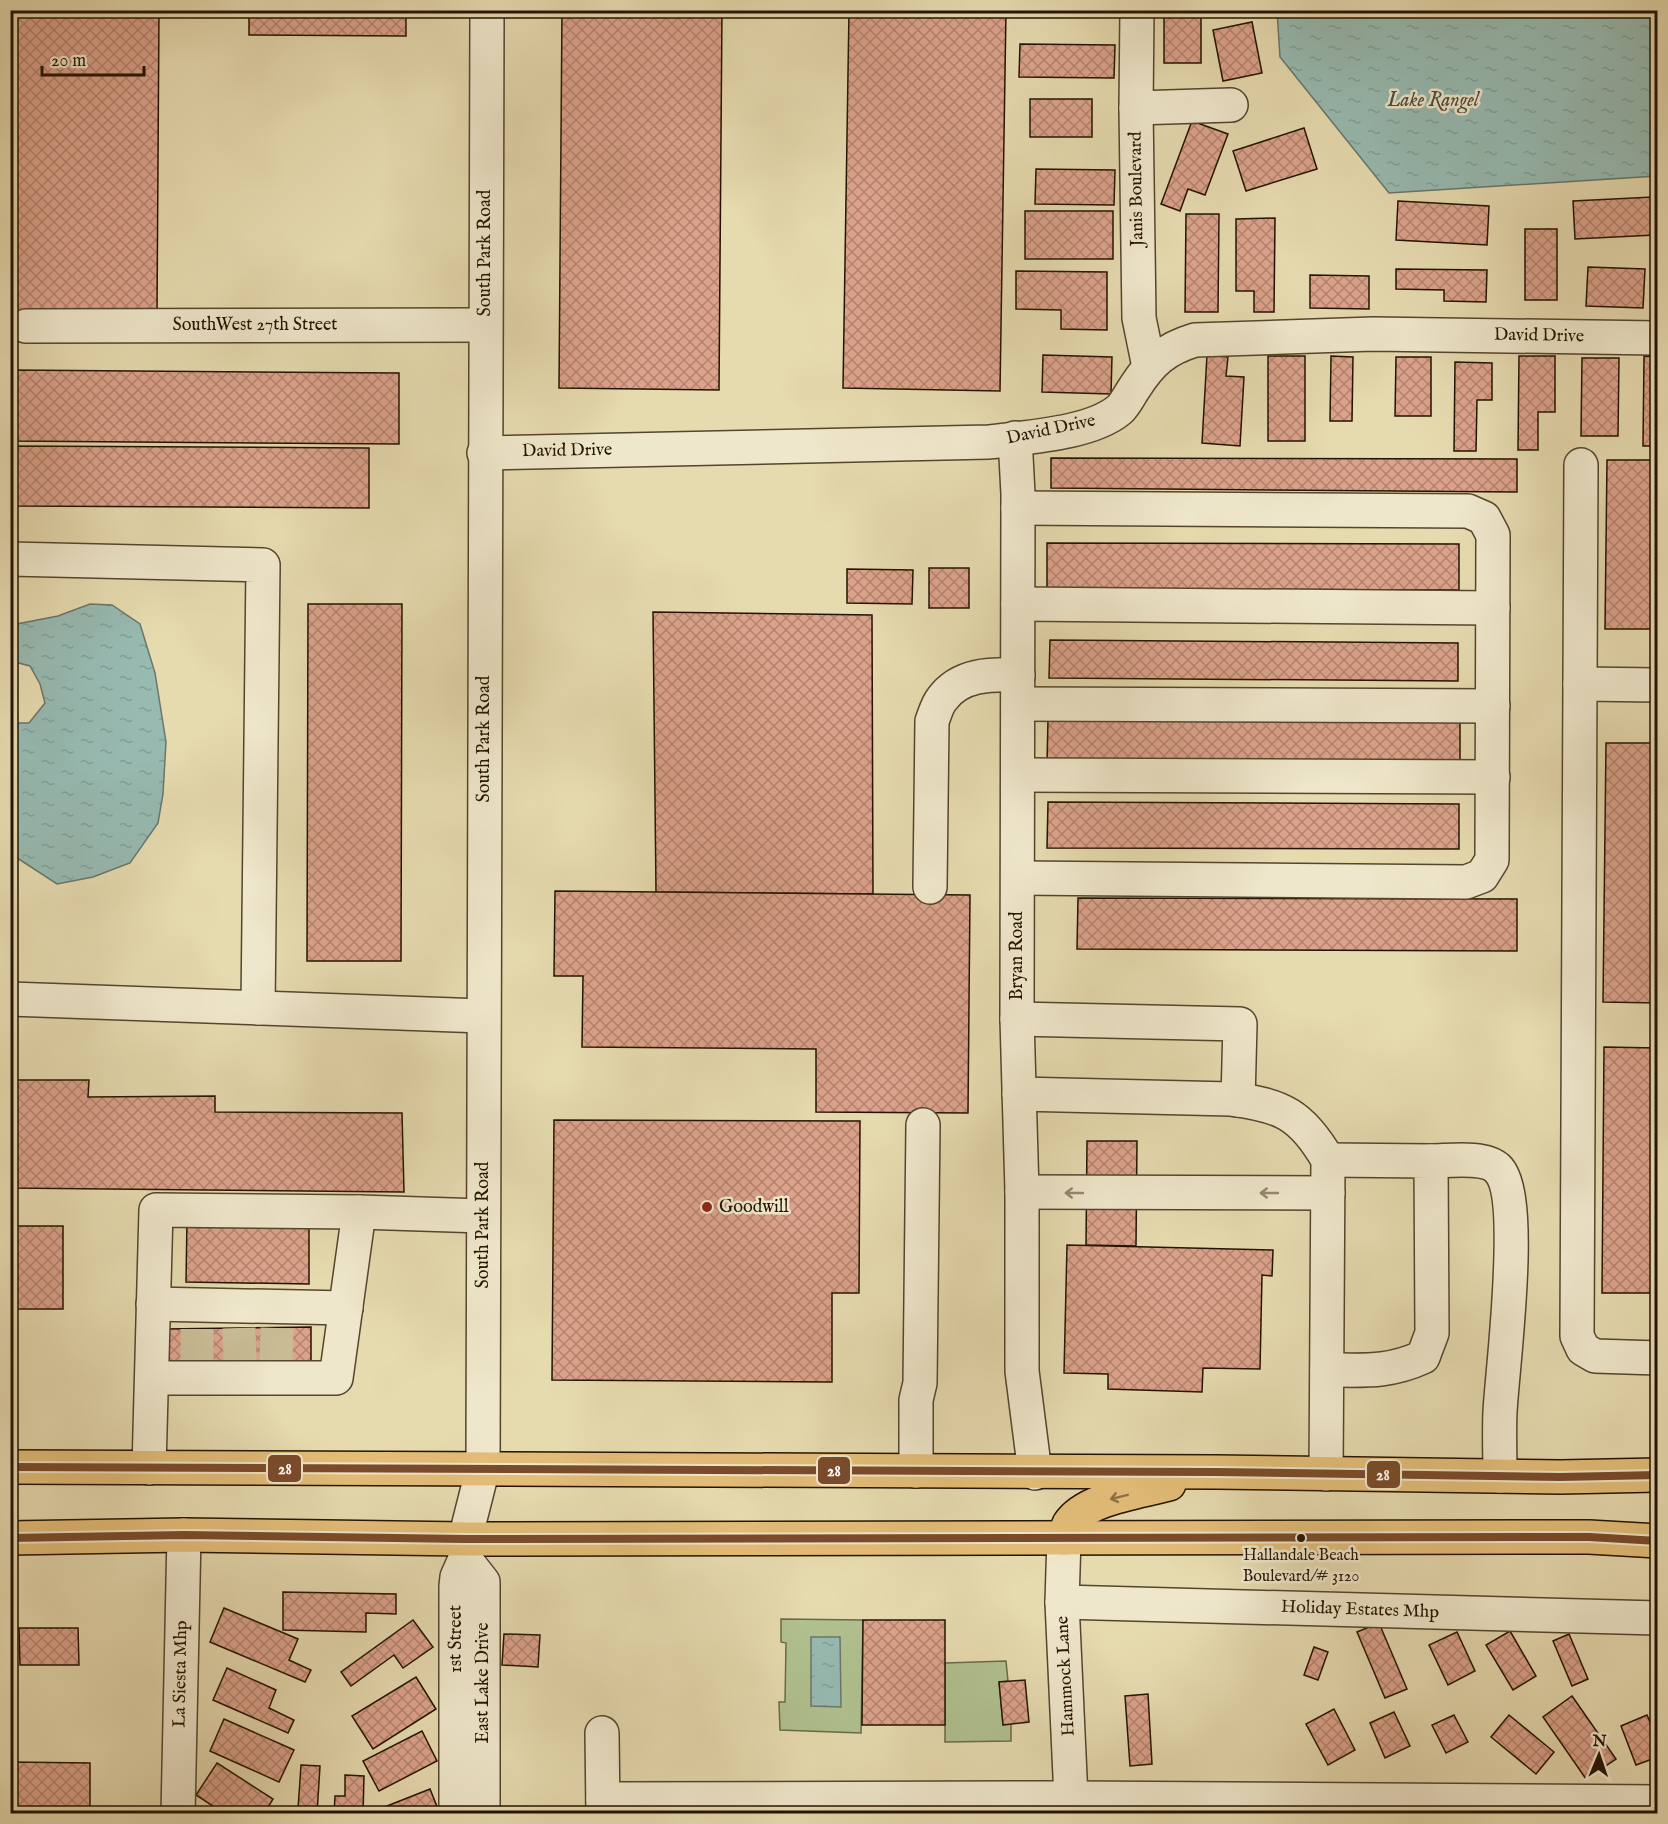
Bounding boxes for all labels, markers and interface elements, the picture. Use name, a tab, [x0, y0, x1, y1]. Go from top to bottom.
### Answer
scale bar	[42, 39, 144, 77]
text: 20 m	[51, 50, 86, 73]
water label: Lake Rangel	[1386, 88, 1481, 114]
street label: Janis Boulevard	[1124, 131, 1150, 249]
street label: South Park Road	[474, 189, 497, 316]
street label: SouthWest 27th Street	[172, 314, 338, 337]
street label: David Drive	[1494, 324, 1584, 348]
street label: David Drive	[1004, 409, 1098, 451]
street label: David Drive	[522, 439, 612, 463]
street label: South Park Road	[473, 675, 496, 802]
street label: Bryan Road	[1006, 911, 1029, 1001]
street label: South Park Road	[472, 1161, 495, 1288]
one-way arrow	[1065, 1187, 1085, 1199]
one-way arrow	[1260, 1187, 1280, 1199]
place label: Goodwill	[719, 1196, 789, 1219]
marker: Goodwill	[700, 1200, 714, 1214]
line badge: 28	[267, 1454, 302, 1483]
line badge: 28	[817, 1456, 851, 1485]
text: 28	[278, 1460, 292, 1480]
line badge: 28	[1366, 1460, 1401, 1489]
text: 28	[827, 1462, 841, 1482]
text: 28	[1376, 1466, 1390, 1486]
one-way arrow	[1110, 1492, 1129, 1504]
marker: Hallandale Beach Boulevard/# 3120	[1295, 1532, 1307, 1544]
place label: Hallandale Beach Boulevard/# 3120	[1243, 1546, 1359, 1587]
street label: Holiday Estates Mhp	[1281, 1596, 1440, 1624]
street label: 1st Street	[445, 1605, 468, 1673]
street label: Hammock Lane	[1051, 1615, 1081, 1737]
street label: La Siesta Mhp	[169, 1620, 193, 1728]
street label: East Lake Drive	[472, 1623, 495, 1743]
north arrow	[1569, 1725, 1629, 1785]
text: N	[1591, 1732, 1607, 1752]

